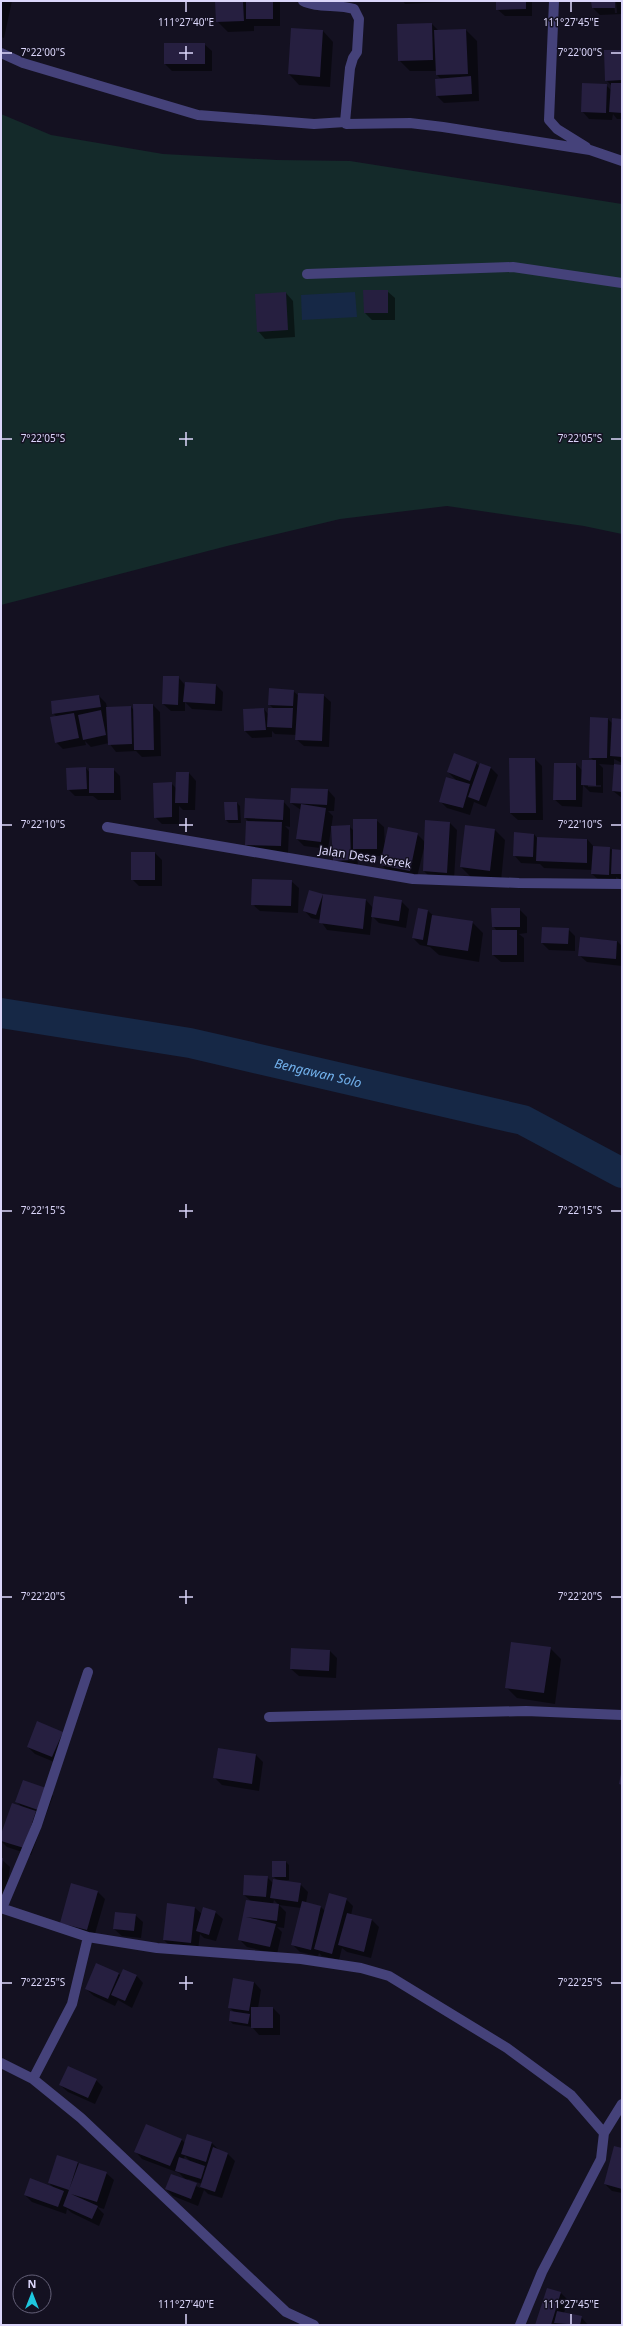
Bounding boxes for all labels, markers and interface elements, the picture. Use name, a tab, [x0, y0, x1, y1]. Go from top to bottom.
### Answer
text: 111°27'40"E	[158, 15, 214, 29]
text: 111°27'45"E	[543, 15, 599, 29]
text: 7°22'00"S	[21, 45, 66, 59]
text: 7°22'00"S	[558, 45, 603, 59]
text: 7°22'05"S	[21, 431, 66, 445]
text: 7°22'05"S	[558, 431, 603, 445]
text: 7°22'10"S	[21, 817, 66, 831]
text: 7°22'10"S	[558, 817, 603, 831]
street label: Jalan Desa Kerek	[317, 841, 413, 872]
water label: Bengawan Solo	[273, 1054, 364, 1091]
text: 7°22'15"S	[21, 1203, 66, 1217]
text: 7°22'15"S	[558, 1203, 603, 1217]
text: 7°22'20"S	[21, 1589, 66, 1603]
text: 7°22'20"S	[558, 1589, 603, 1603]
text: 7°22'25"S	[21, 1975, 66, 1989]
text: 7°22'25"S	[558, 1975, 603, 1989]
north arrow	[12, 2274, 52, 2314]
text: N	[28, 2276, 36, 2291]
text: 111°27'40"E	[158, 2297, 214, 2311]
text: 111°27'45"E	[543, 2297, 599, 2311]

